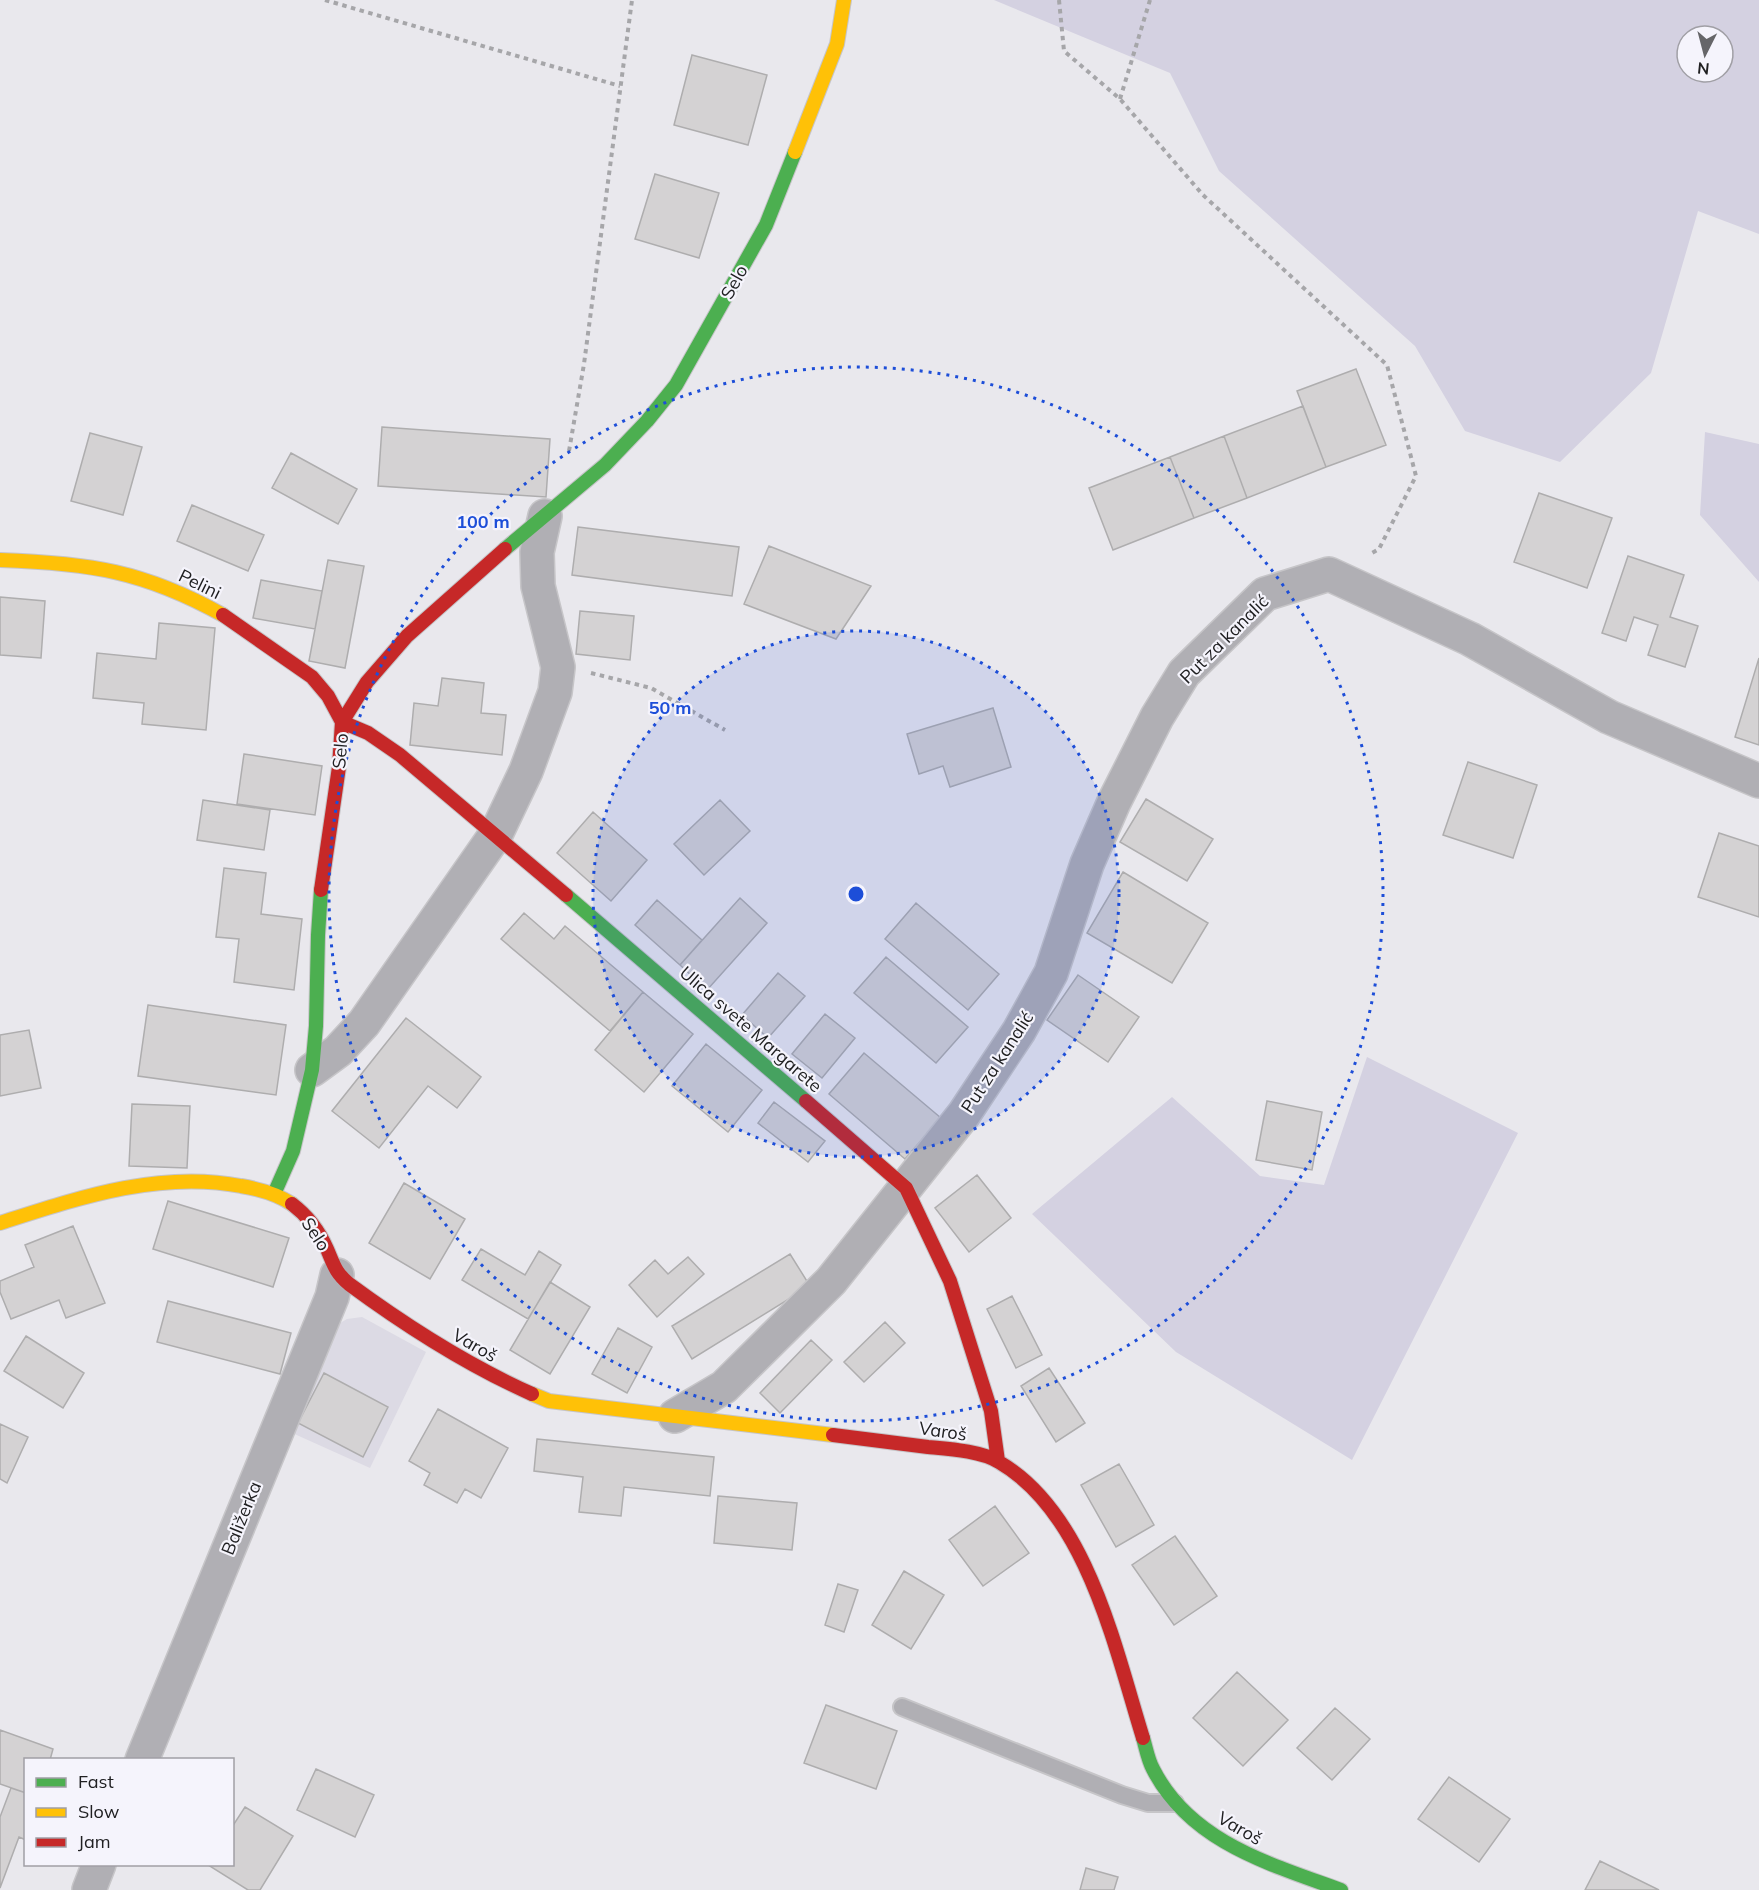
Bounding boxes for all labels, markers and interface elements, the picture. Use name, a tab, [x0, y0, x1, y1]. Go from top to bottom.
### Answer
north arrow	[1675, 24, 1735, 84]
text: N	[1696, 58, 1710, 79]
street label: Selo	[715, 261, 753, 303]
text: 100 m	[456, 510, 510, 533]
street label: Pelini	[175, 564, 225, 604]
street label: Put za kanalić	[1175, 590, 1273, 688]
text: 50 m	[649, 696, 691, 719]
street label: Selo	[327, 732, 353, 770]
centre of rings	[846, 884, 866, 904]
street label: Ulica svete Margarete	[675, 961, 827, 1097]
street label: Put za kanalić	[956, 1007, 1038, 1117]
street label: Selo	[297, 1213, 335, 1255]
street label: Varoš	[448, 1323, 502, 1367]
street label: Varoš	[918, 1416, 968, 1446]
street label: Baližerka	[216, 1478, 266, 1558]
legend	[24, 1758, 234, 1866]
text: Fast	[78, 1770, 114, 1793]
text: Slow	[78, 1800, 120, 1823]
street label: Varoš	[1213, 1806, 1267, 1850]
text: Jam	[78, 1830, 111, 1853]

